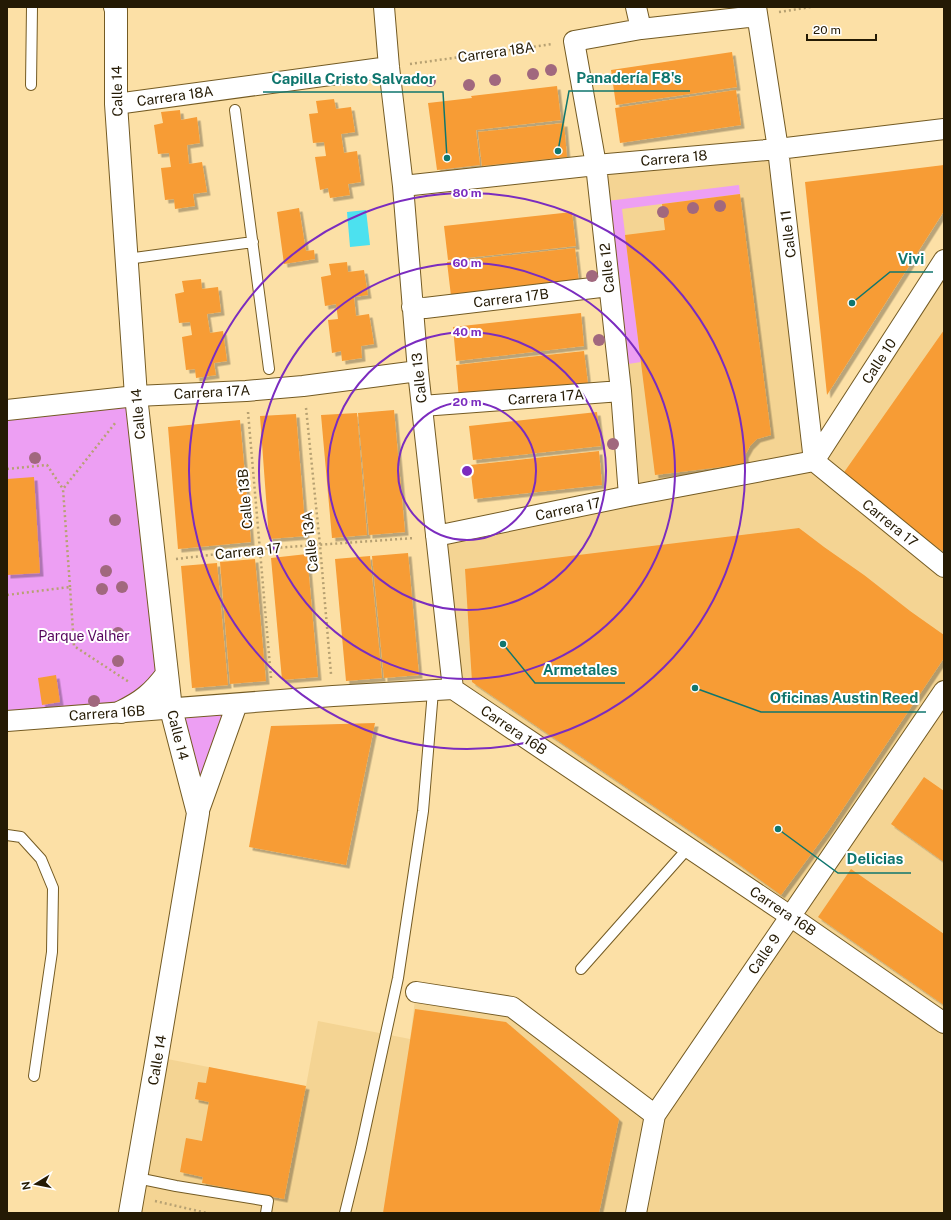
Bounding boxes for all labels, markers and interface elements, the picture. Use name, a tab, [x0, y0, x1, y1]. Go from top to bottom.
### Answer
scale bar	[807, 16, 876, 42]
text: 20 m	[813, 23, 841, 37]
street label: Carrera 18A	[457, 39, 535, 65]
callout: Panadería F8's	[569, 64, 690, 91]
street label: Calle 14	[109, 65, 125, 117]
callout: Capilla Cristo Salvador	[263, 65, 443, 92]
text: Panadería F8's	[576, 69, 682, 86]
text: Capilla Cristo Salvador	[271, 70, 435, 87]
street label: Carrera 18A	[136, 83, 214, 109]
street label: Carrera 18	[640, 147, 708, 169]
text: 80 m	[452, 186, 482, 200]
street label: Calle 11	[777, 209, 799, 259]
street label: Calle 12	[596, 242, 618, 294]
callout: Vivi	[890, 245, 933, 272]
text: Vivi	[898, 250, 924, 267]
text: 60 m	[452, 256, 482, 270]
street label: Carrera 17B	[472, 285, 550, 311]
text: 40 m	[452, 325, 482, 339]
street label: Calle 10	[858, 335, 900, 387]
street label: Calle 13	[408, 352, 430, 404]
street label: Carrera 17A	[173, 382, 251, 402]
street label: Carrera 17A	[507, 386, 585, 408]
street label: Calle 14	[128, 388, 148, 440]
text: 20 m	[453, 395, 482, 409]
centre of rings	[460, 464, 474, 478]
street label: Calle 13B	[234, 468, 256, 530]
street label: Carrera 17	[534, 494, 602, 524]
street label: Carrera 17	[859, 496, 921, 550]
street label: Calle 13A	[299, 511, 321, 573]
street label: Carrera 17	[214, 540, 282, 562]
park label: Parque Valher	[38, 628, 130, 644]
callout: Armetales	[535, 656, 625, 683]
text: Armetales	[543, 661, 617, 678]
callout: Oficinas Austin Reed	[761, 685, 926, 712]
text: Oficinas Austin Reed	[770, 689, 918, 706]
street label: Carrera 16B	[68, 702, 146, 724]
street label: Carrera 16B	[478, 702, 550, 758]
street label: Calle 14	[164, 708, 192, 762]
callout: Delicias	[838, 846, 911, 873]
text: Delicias	[847, 850, 903, 867]
street label: Carrera 16B	[747, 883, 819, 939]
street label: Calle 9	[745, 931, 783, 977]
street label: Calle 14	[145, 1033, 169, 1086]
north arrow	[16, 1164, 56, 1204]
text: N	[19, 1180, 33, 1191]

